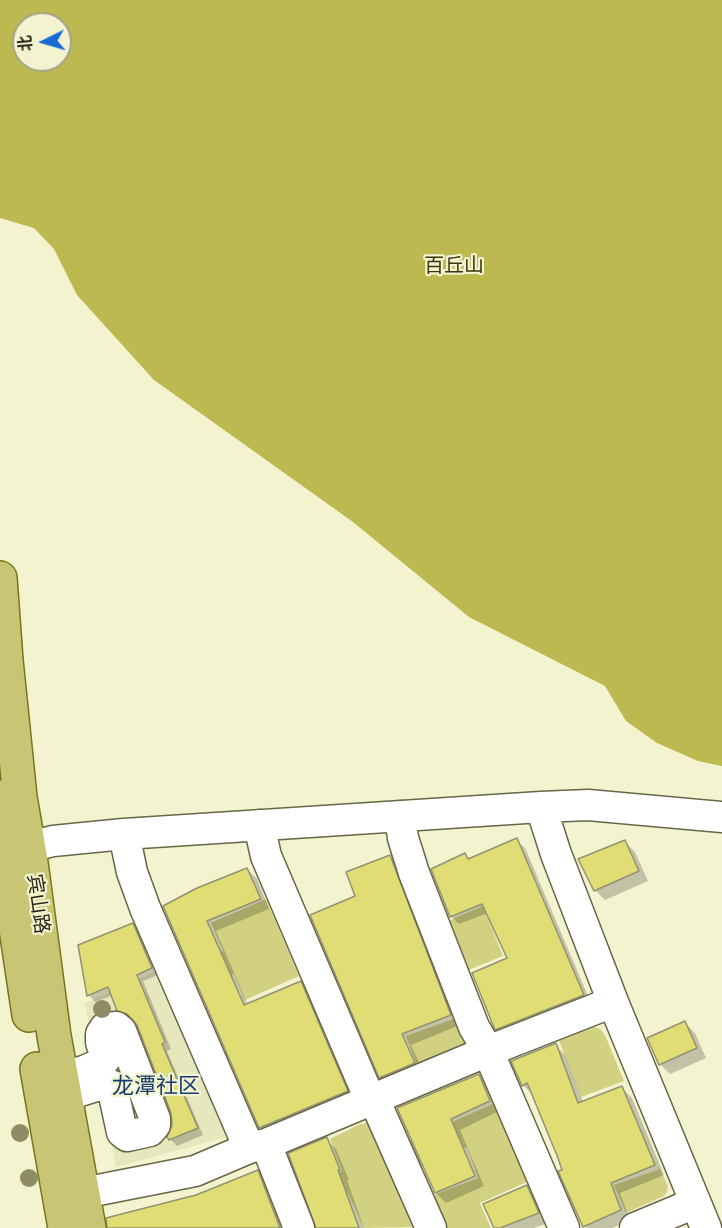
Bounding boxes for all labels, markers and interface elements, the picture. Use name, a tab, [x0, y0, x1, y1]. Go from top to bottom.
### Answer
north arrow	[12, 12, 72, 72]
text: 北	[15, 35, 37, 52]
park label: 百丘山	[424, 255, 484, 279]
street label: 宾山路	[21, 873, 53, 935]
district label: 龙潭社区	[112, 1074, 200, 1100]

